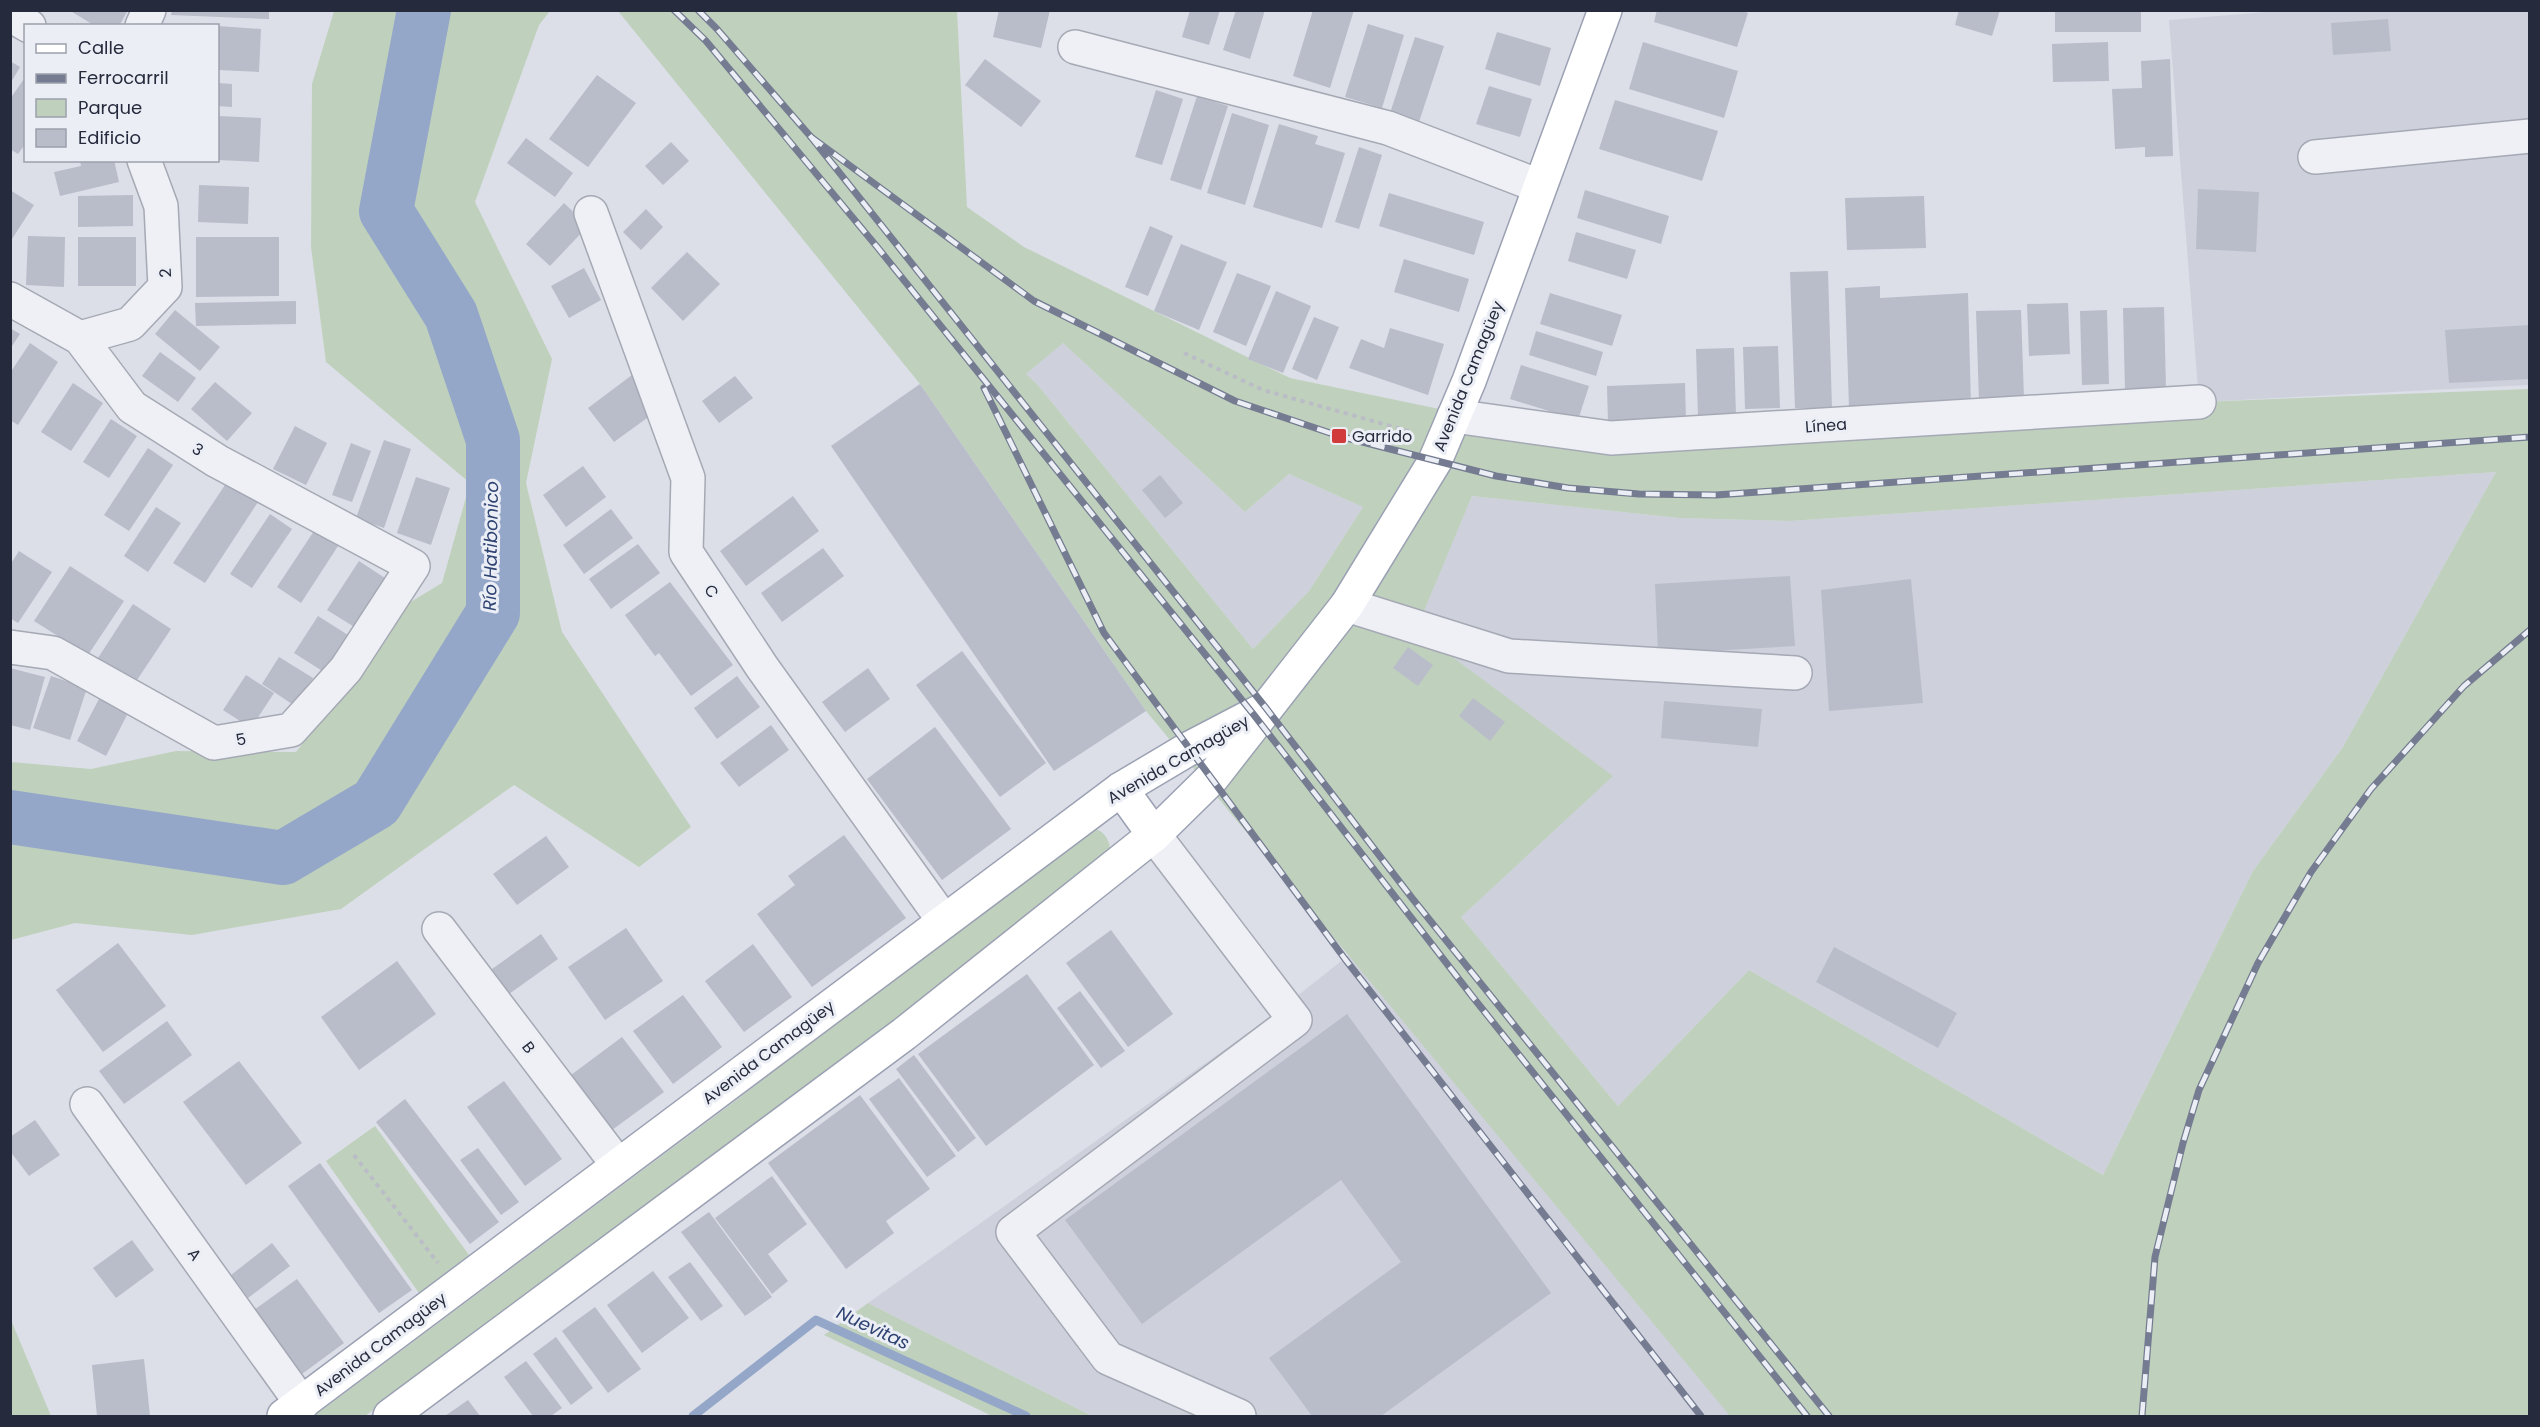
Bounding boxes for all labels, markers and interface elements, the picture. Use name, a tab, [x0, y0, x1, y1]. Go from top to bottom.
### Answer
legend	[24, 24, 219, 162]
text: Calle	[78, 35, 124, 60]
text: Ferrocarril	[78, 65, 169, 90]
text: Parque	[78, 95, 142, 120]
text: Edificio	[78, 125, 141, 150]
street label: 2	[154, 268, 177, 278]
street label: Avenida Camagüey	[1428, 298, 1509, 455]
street label: Línea	[1804, 413, 1848, 438]
place label: Garrido	[1352, 425, 1412, 448]
marker: Garrido	[1330, 427, 1348, 445]
street label: 3	[188, 437, 208, 462]
water label: Río Hatibonico	[477, 481, 504, 611]
street label: C	[699, 580, 725, 603]
street label: Avenida Camagüey	[1103, 709, 1253, 809]
street label: 5	[234, 727, 248, 752]
street label: Avenida Camagüey	[697, 995, 839, 1110]
street label: B	[516, 1036, 541, 1058]
street label: A	[182, 1243, 207, 1266]
street label: Avenida Camagüey	[309, 1287, 451, 1402]
water label: Nuevitas	[833, 1300, 914, 1355]

